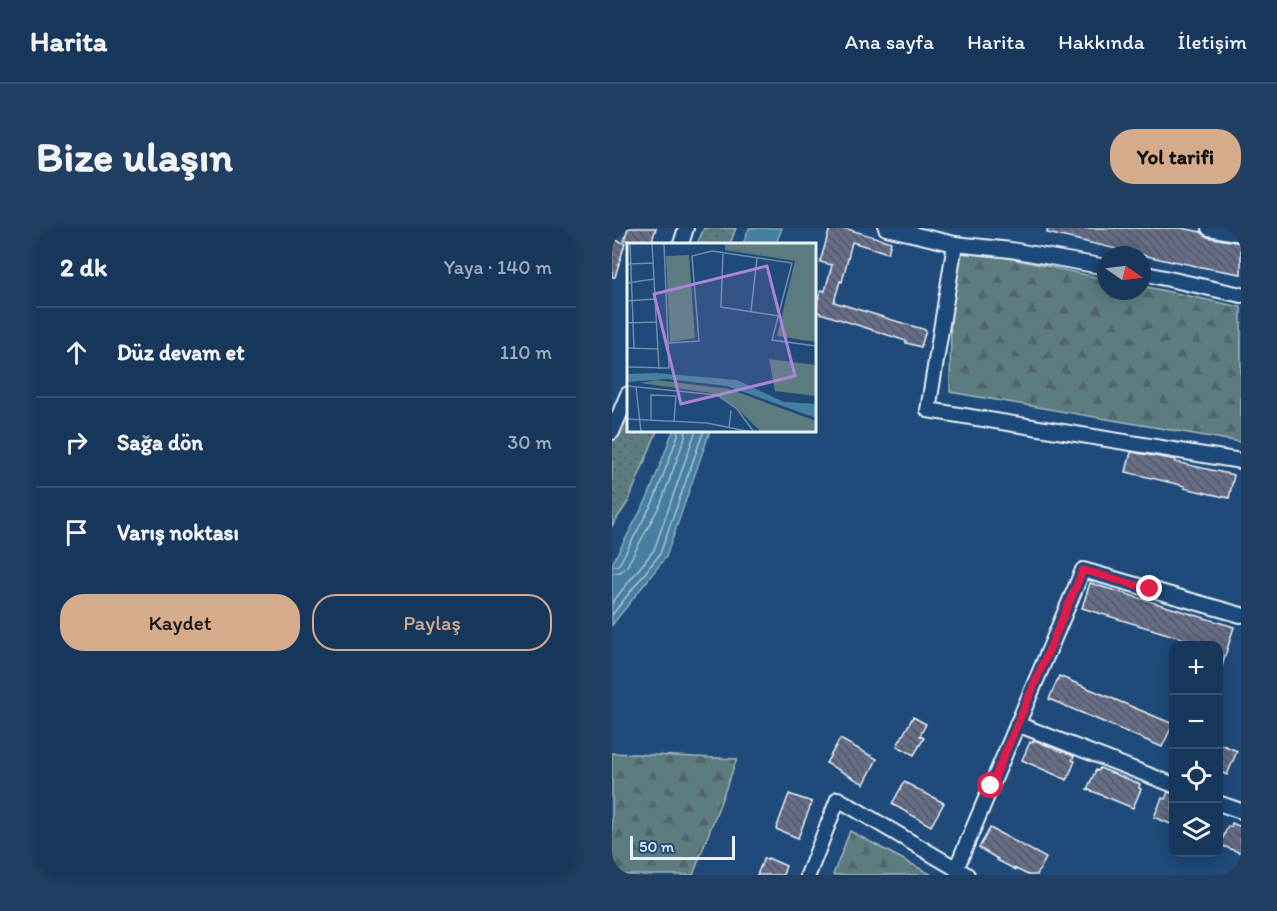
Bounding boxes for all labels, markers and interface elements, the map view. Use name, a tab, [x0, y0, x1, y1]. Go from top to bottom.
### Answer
text: Harita	[30, 24, 107, 58]
text: Ana sayfa	[845, 29, 934, 54]
text: Harita	[967, 29, 1025, 54]
text: Hakkında	[1058, 29, 1145, 54]
text: İletişim	[1178, 29, 1247, 54]
button: Yol tarifi	[1110, 129, 1241, 184]
text: Bize ulaşın	[36, 131, 233, 182]
inset map	[627, 243, 816, 432]
north arrow	[1097, 246, 1151, 300]
text: 2 dk	[60, 251, 107, 283]
text: Yaya · 140 m	[444, 255, 552, 279]
icon: ahead	[60, 336, 93, 369]
text: Düz devam et	[117, 339, 244, 366]
text: 110 m	[500, 340, 552, 364]
icon: right	[60, 426, 93, 459]
text: Sağa dön	[117, 429, 203, 456]
text: 30 m	[507, 430, 552, 454]
icon: arrive	[60, 516, 93, 549]
text: Varış noktası	[117, 519, 239, 546]
route end	[1136, 575, 1162, 601]
button: Kaydet	[60, 594, 300, 651]
button: Paylaş	[312, 594, 552, 651]
map controls	[1169, 641, 1223, 857]
button: +	[1169, 641, 1223, 695]
button: −	[1169, 695, 1223, 749]
button: locate	[1169, 749, 1223, 803]
route start	[977, 772, 1003, 798]
button: layers	[1169, 803, 1223, 857]
scale bar	[630, 833, 735, 860]
text: 50 m	[639, 837, 674, 856]

